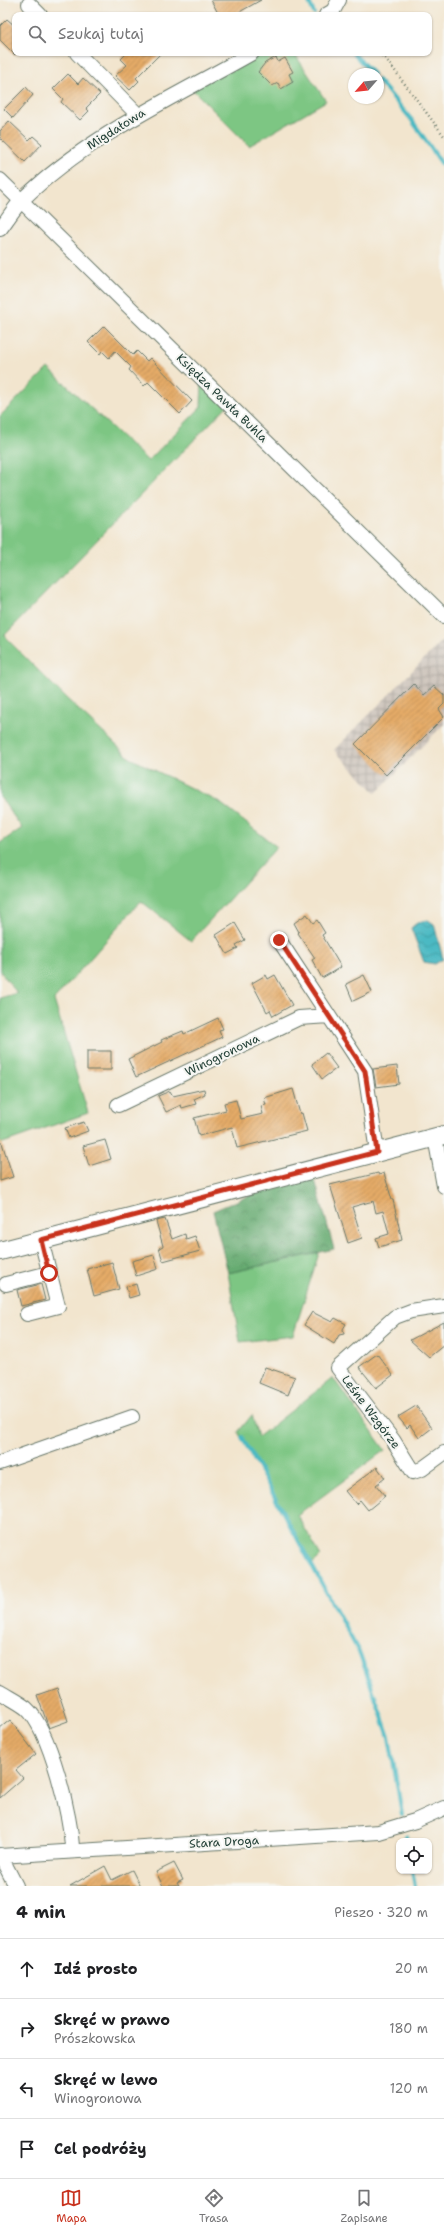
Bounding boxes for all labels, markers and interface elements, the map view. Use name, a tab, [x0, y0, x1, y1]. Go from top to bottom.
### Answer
search box	[12, 12, 432, 56]
icon: search	[26, 23, 48, 45]
text: Szukaj tutaj	[58, 24, 144, 44]
north arrow	[348, 68, 384, 104]
street label: Migdałowa	[84, 104, 149, 153]
street label: Księdza Pawła Buhla	[173, 350, 271, 446]
route end	[270, 931, 288, 949]
street label: Winogronowa	[182, 1030, 262, 1080]
route start	[40, 1264, 58, 1282]
street label: Leśne Wzgórze	[338, 1372, 404, 1452]
street label: Stara Droga	[189, 1832, 260, 1852]
map controls	[396, 1838, 432, 1874]
button: locate	[396, 1838, 432, 1874]
text: 4 min	[16, 1901, 66, 1923]
text: Pieszo · 320 m	[334, 1904, 428, 1921]
icon: ahead	[16, 1958, 38, 1980]
text: Idź prosto	[54, 1959, 138, 1979]
text: 20 m	[395, 1960, 428, 1977]
text: Skręć w prawo	[54, 2010, 170, 2030]
icon: right	[16, 2018, 38, 2040]
text: 180 m	[389, 2020, 428, 2037]
text: Prószkowska	[54, 2030, 135, 2047]
text: Skręć w lewo	[54, 2070, 158, 2090]
icon: left	[16, 2078, 38, 2100]
text: 120 m	[390, 2080, 428, 2097]
text: Winogronowa	[54, 2090, 142, 2107]
icon: arrive	[16, 2138, 38, 2160]
text: Cel podróży	[54, 2139, 146, 2159]
tab: Mapa	[56, 2187, 87, 2226]
tab: Trasa	[199, 2187, 228, 2226]
tab: Zapisane	[341, 2187, 388, 2226]

